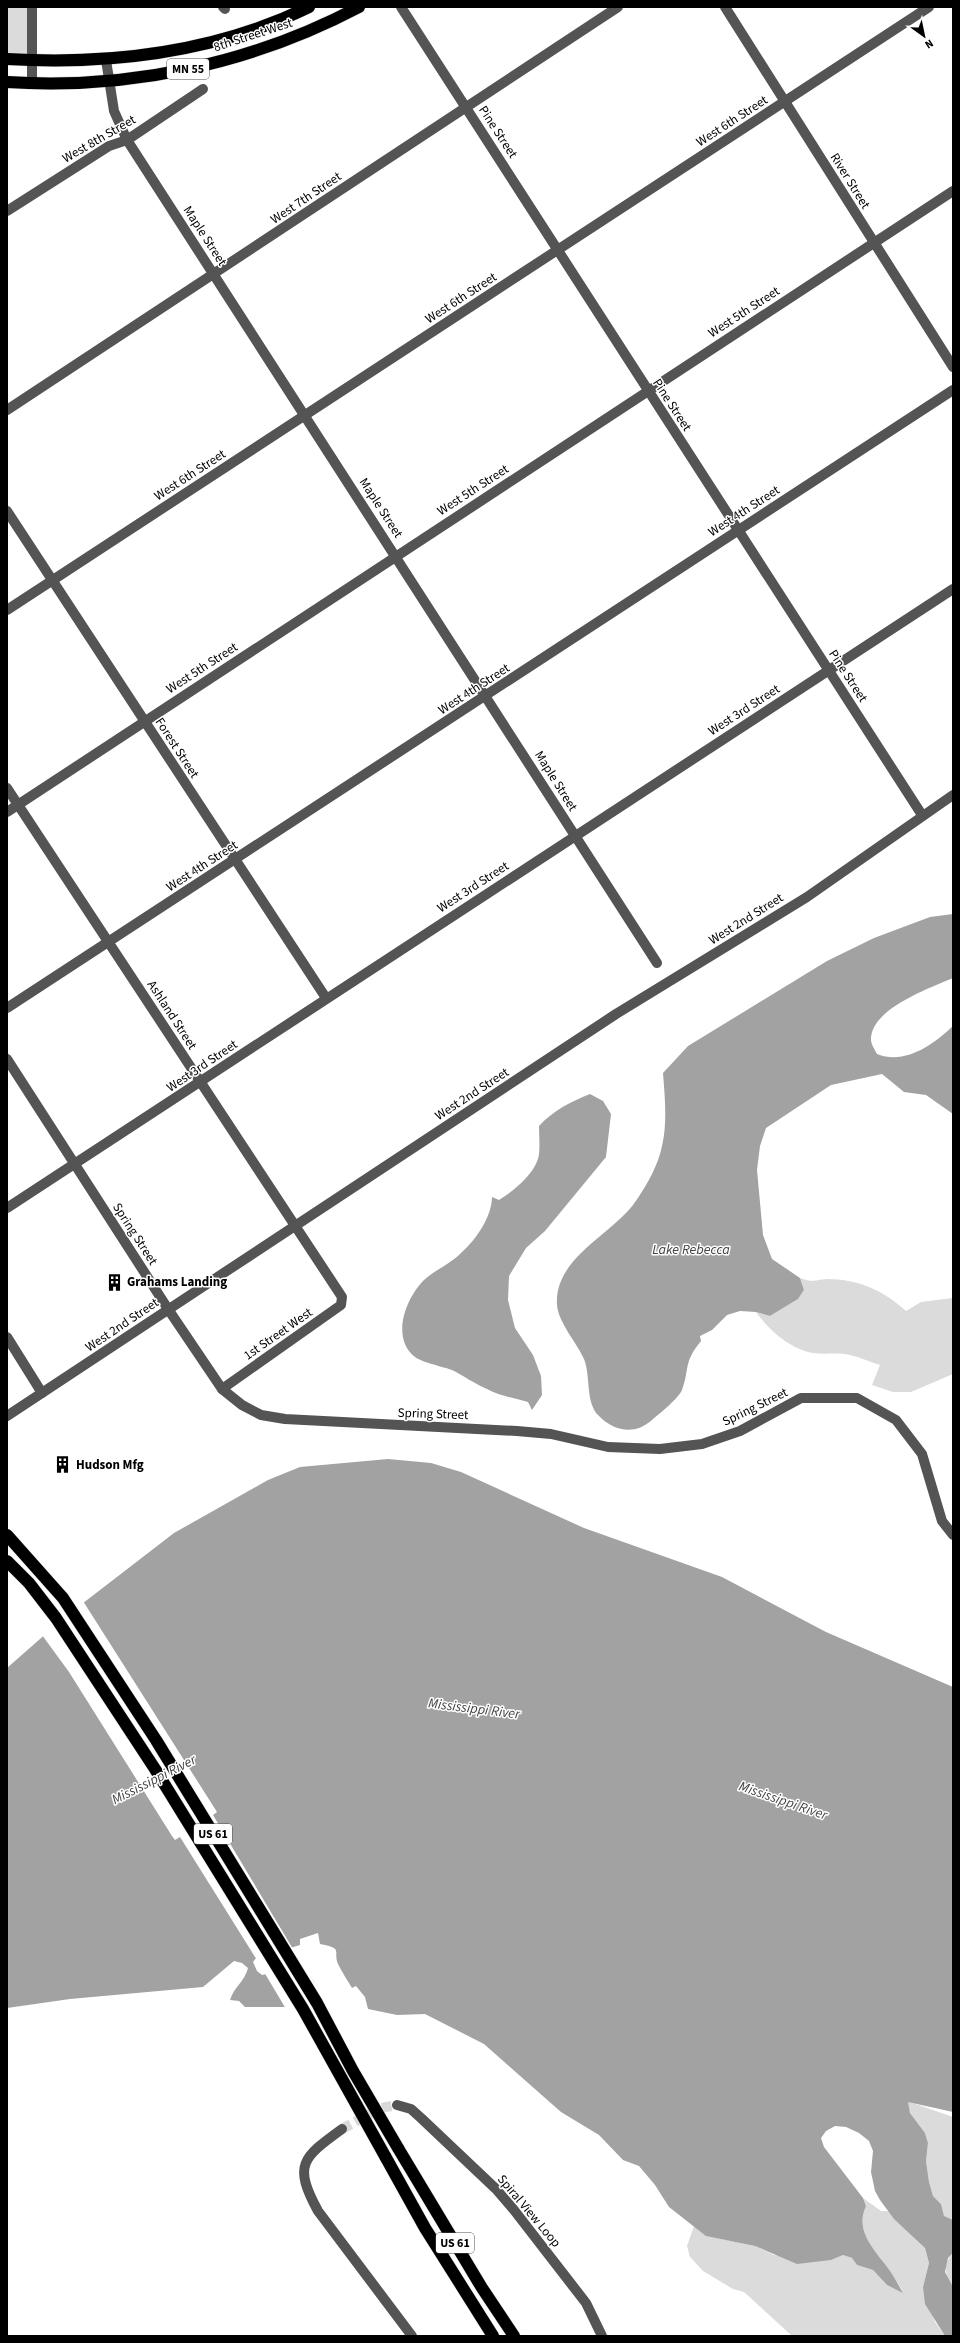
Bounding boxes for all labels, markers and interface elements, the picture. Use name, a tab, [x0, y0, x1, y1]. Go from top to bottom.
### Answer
street label: 8th Street West	[211, 14, 295, 56]
north arrow	[904, 16, 944, 56]
text: N	[922, 36, 936, 52]
road number: MN 55	[167, 59, 209, 79]
street label: West 6th Street	[693, 91, 772, 151]
street label: Pine Street	[474, 102, 522, 162]
street label: West 8th Street	[59, 110, 140, 167]
street label: River Street	[826, 150, 875, 213]
street label: West 7th Street	[267, 167, 345, 228]
street label: Maple Street	[179, 203, 231, 270]
street label: West 6th Street	[422, 268, 501, 328]
street label: West 5th Street	[705, 282, 784, 342]
street label: Pine Street	[648, 375, 696, 435]
street label: West 6th Street	[151, 445, 230, 505]
street label: West 5th Street	[434, 460, 513, 520]
street label: Maple Street	[355, 475, 407, 542]
street label: West 4th Street	[705, 481, 784, 541]
street label: West 5th Street	[163, 638, 242, 698]
street label: Pine Street	[824, 646, 872, 706]
street label: West 4th Street	[435, 659, 514, 719]
street label: West 3rd Street	[705, 680, 784, 740]
street label: Forest Street	[151, 714, 204, 782]
street label: Maple Street	[530, 747, 582, 815]
street label: West 4th Street	[163, 836, 242, 896]
street label: West 3rd Street	[434, 857, 513, 917]
street label: West 2nd Street	[705, 889, 787, 949]
street label: Ashland Street	[143, 977, 201, 1054]
street label: West 3rd Street	[163, 1035, 242, 1096]
street label: West 2nd Street	[432, 1063, 513, 1125]
street label: Spring Street	[108, 1199, 162, 1269]
water label: Lake Rebecca	[652, 1240, 730, 1260]
building icon: Grahams Landing	[104, 1272, 124, 1292]
place label: Grahams Landing	[127, 1273, 227, 1291]
street label: West 2nd Street	[82, 1293, 163, 1356]
street label: 1st Street West	[240, 1303, 316, 1364]
street label: Spring Street	[719, 1383, 791, 1431]
street label: Spring Street	[397, 1404, 469, 1424]
building icon: Hudson Mfg	[53, 1455, 73, 1475]
place label: Hudson Mfg	[76, 1456, 144, 1474]
water label: Mississippi River	[427, 1693, 522, 1725]
water label: Mississippi River	[108, 1750, 201, 1810]
water label: Mississippi River	[736, 1777, 831, 1826]
road number: US 61	[194, 1824, 232, 1844]
street label: Spiral View Loop	[493, 2171, 565, 2251]
road number: US 61	[436, 2233, 474, 2253]

